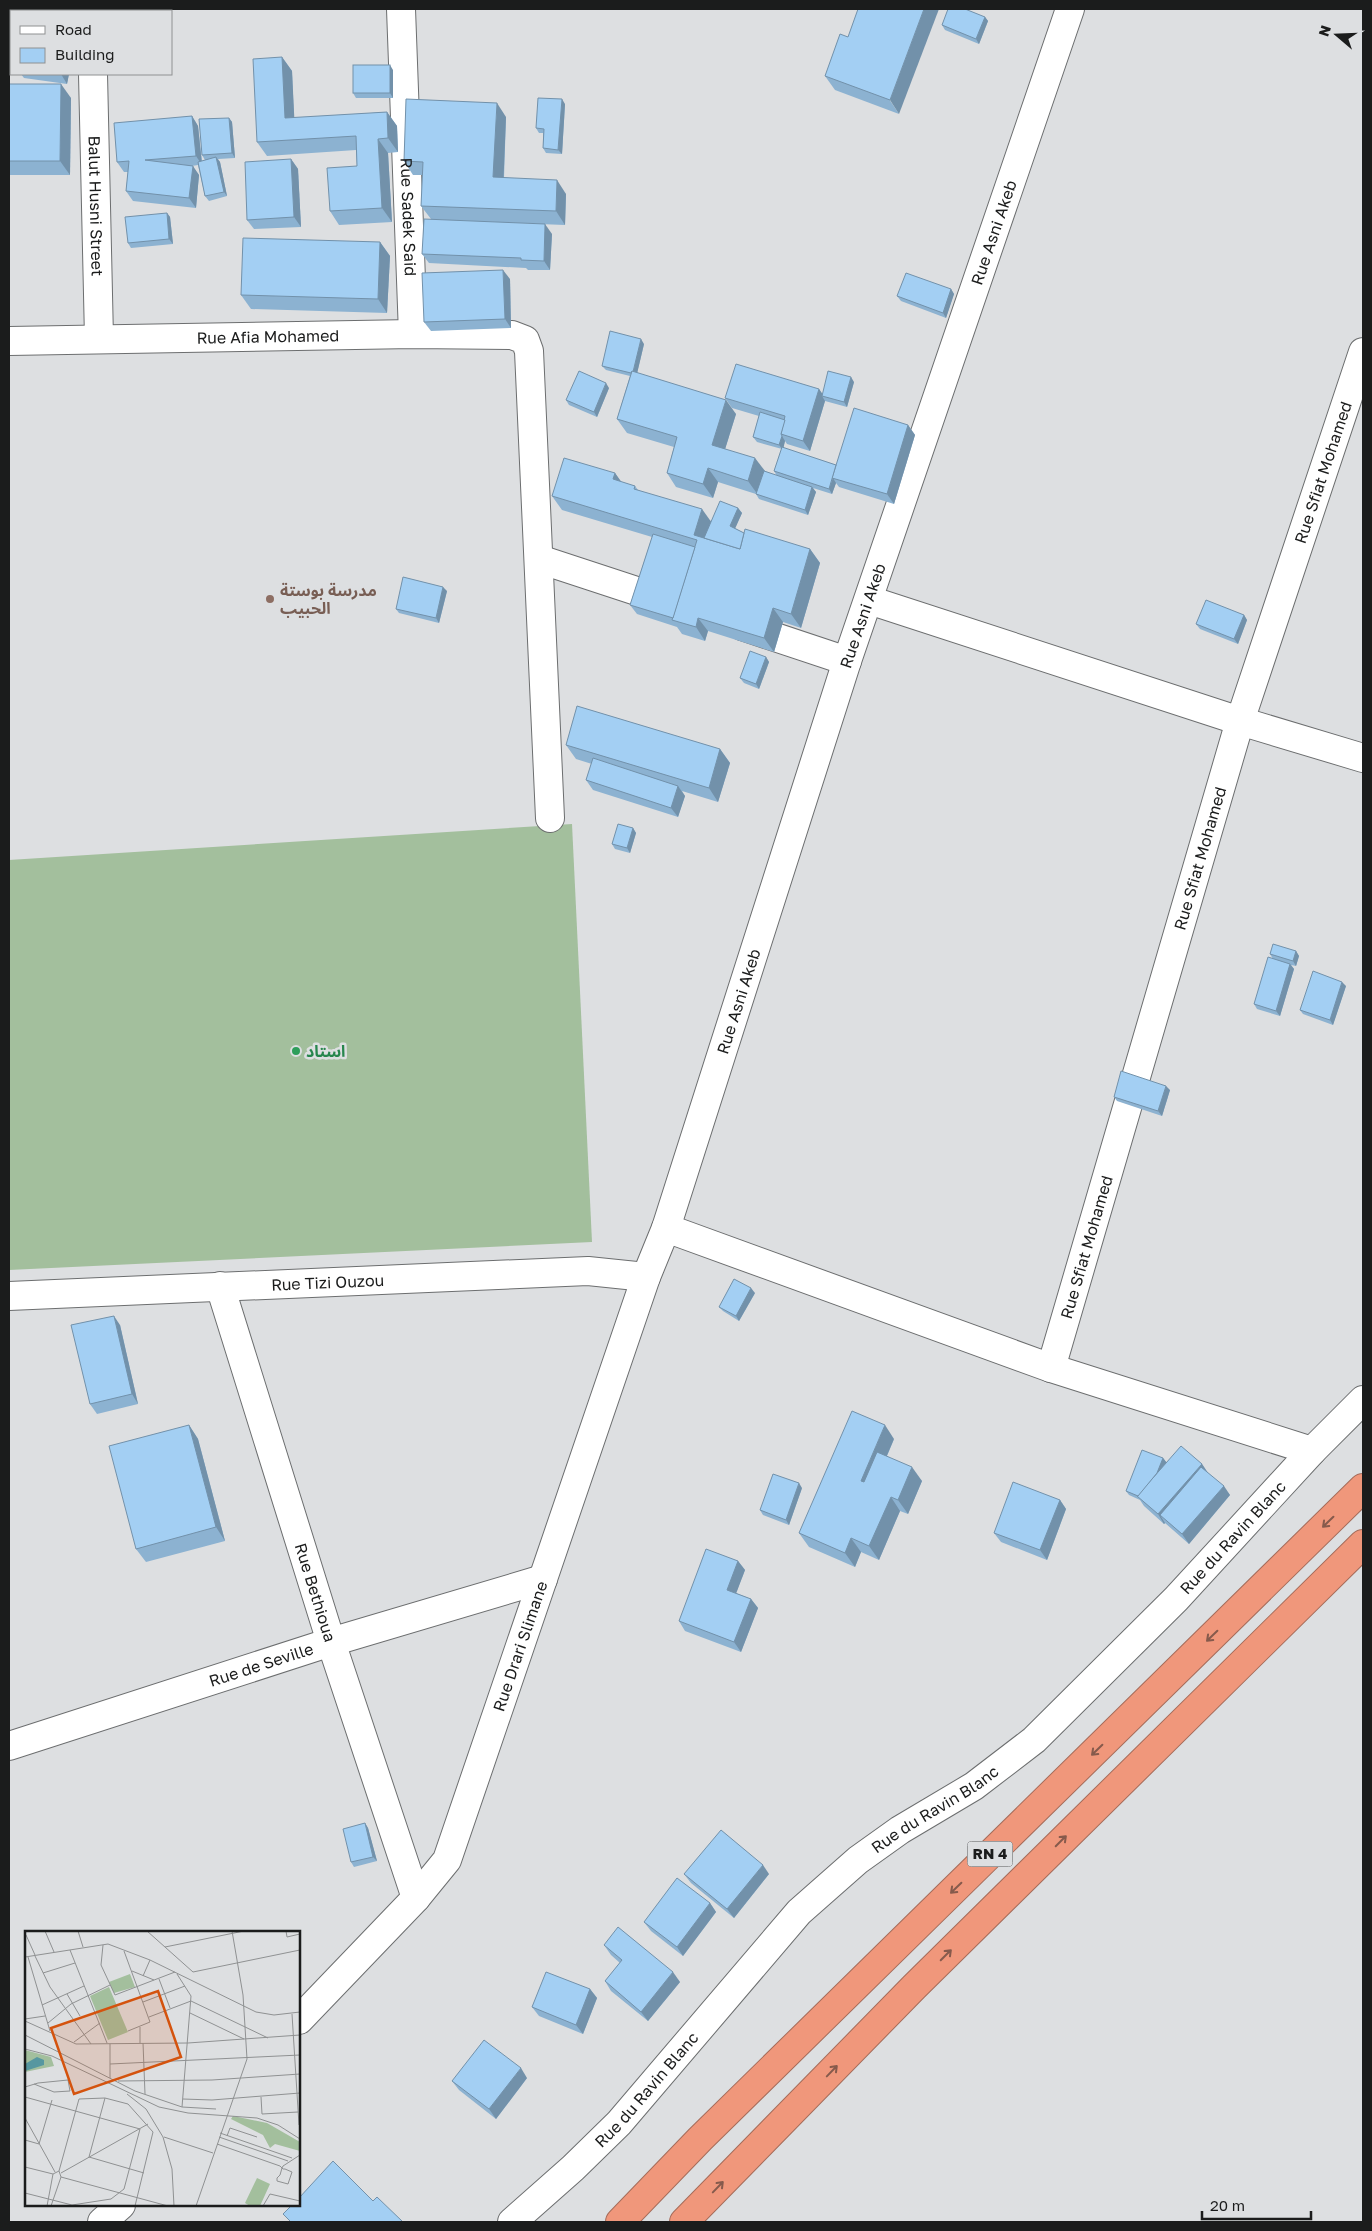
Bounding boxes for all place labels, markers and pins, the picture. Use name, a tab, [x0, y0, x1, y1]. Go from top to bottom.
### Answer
place label: مدرسة بوستة الحبيب	[280, 580, 377, 618]
marker: مدرسة بوستة الحبيب	[264, 593, 276, 605]
place label: استاد	[306, 1041, 345, 1061]
marker: استاد	[290, 1045, 302, 1057]

